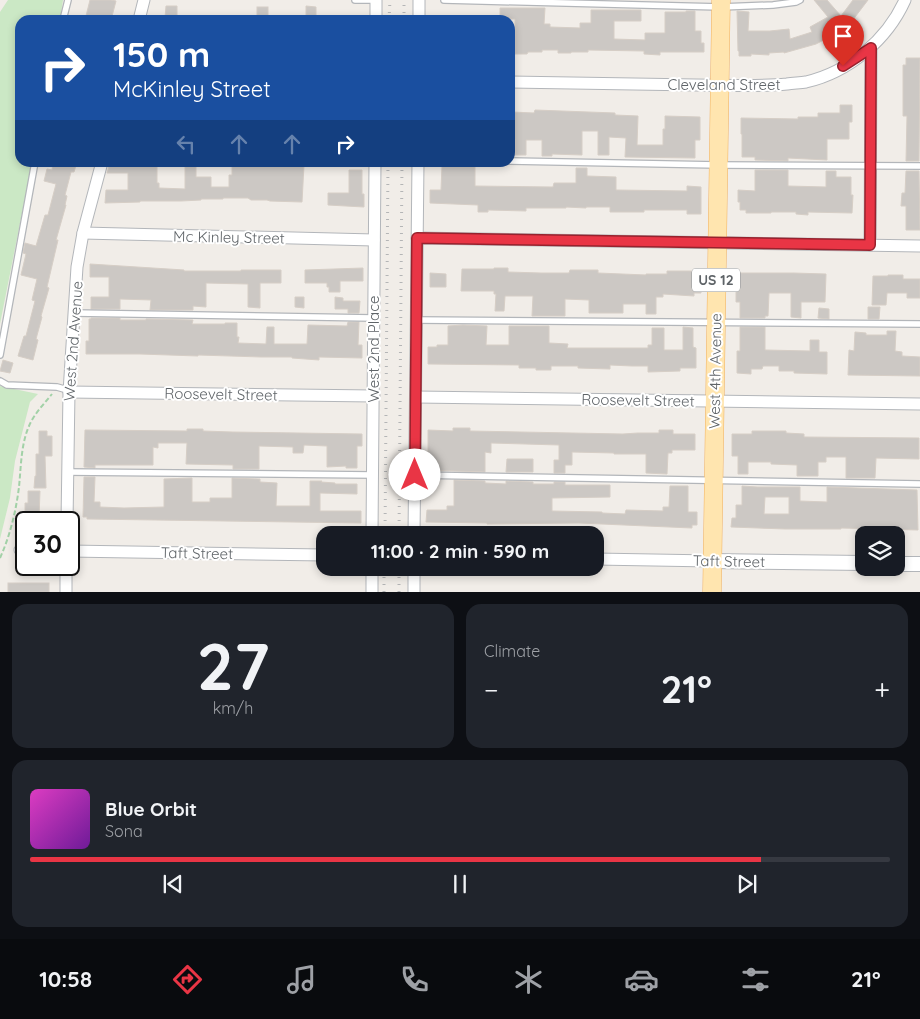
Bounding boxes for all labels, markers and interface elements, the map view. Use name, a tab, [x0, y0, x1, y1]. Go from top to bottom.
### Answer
pin	[822, 15, 864, 66]
icon: arrive	[829, 22, 857, 50]
text: 150 m	[113, 32, 210, 76]
icon: right	[30, 35, 95, 100]
text: McKinley Street	[113, 75, 271, 103]
street label: Cleveland Street	[667, 75, 781, 94]
icon: left	[172, 130, 200, 158]
icon: ahead	[225, 130, 253, 158]
icon: ahead	[278, 130, 306, 158]
icon: right	[331, 130, 359, 158]
street label: Mc Kinley Street	[173, 227, 285, 247]
road number: US 12	[692, 268, 740, 292]
street label: West 2nd Avenue	[59, 280, 87, 402]
street label: West 2nd Place	[364, 296, 383, 402]
street label: West 4th Avenue	[704, 313, 726, 429]
street label: Roosevelt Street	[164, 384, 278, 404]
street label: Roosevelt Street	[581, 390, 695, 410]
position arrow	[388, 448, 440, 500]
speed limit sign: 30	[15, 511, 80, 576]
map controls	[855, 526, 905, 576]
button: layers	[855, 526, 905, 576]
text: 11:00 · 2 min · 590 m	[371, 539, 549, 563]
street label: Taft Street	[161, 543, 233, 563]
street label: Taft Street	[693, 551, 765, 571]
text: 27	[197, 625, 269, 706]
text: Climate	[484, 641, 540, 661]
text: 21°	[661, 665, 712, 713]
text: −	[484, 672, 499, 707]
text: +	[874, 672, 890, 707]
text: km/h	[213, 698, 253, 718]
text: Blue Orbit	[105, 797, 197, 821]
text: Sona	[105, 821, 143, 841]
icon: previous	[159, 870, 187, 898]
icon: pause	[446, 870, 474, 898]
icon: next	[733, 870, 761, 898]
icon: directions	[170, 962, 205, 997]
icon: music	[284, 962, 319, 997]
icon: phone	[397, 962, 432, 997]
icon: climate	[511, 962, 546, 997]
icon: car	[624, 962, 659, 997]
icon: filters	[738, 962, 773, 997]
text: 10:58	[39, 965, 92, 993]
text: 21°	[851, 965, 881, 993]

